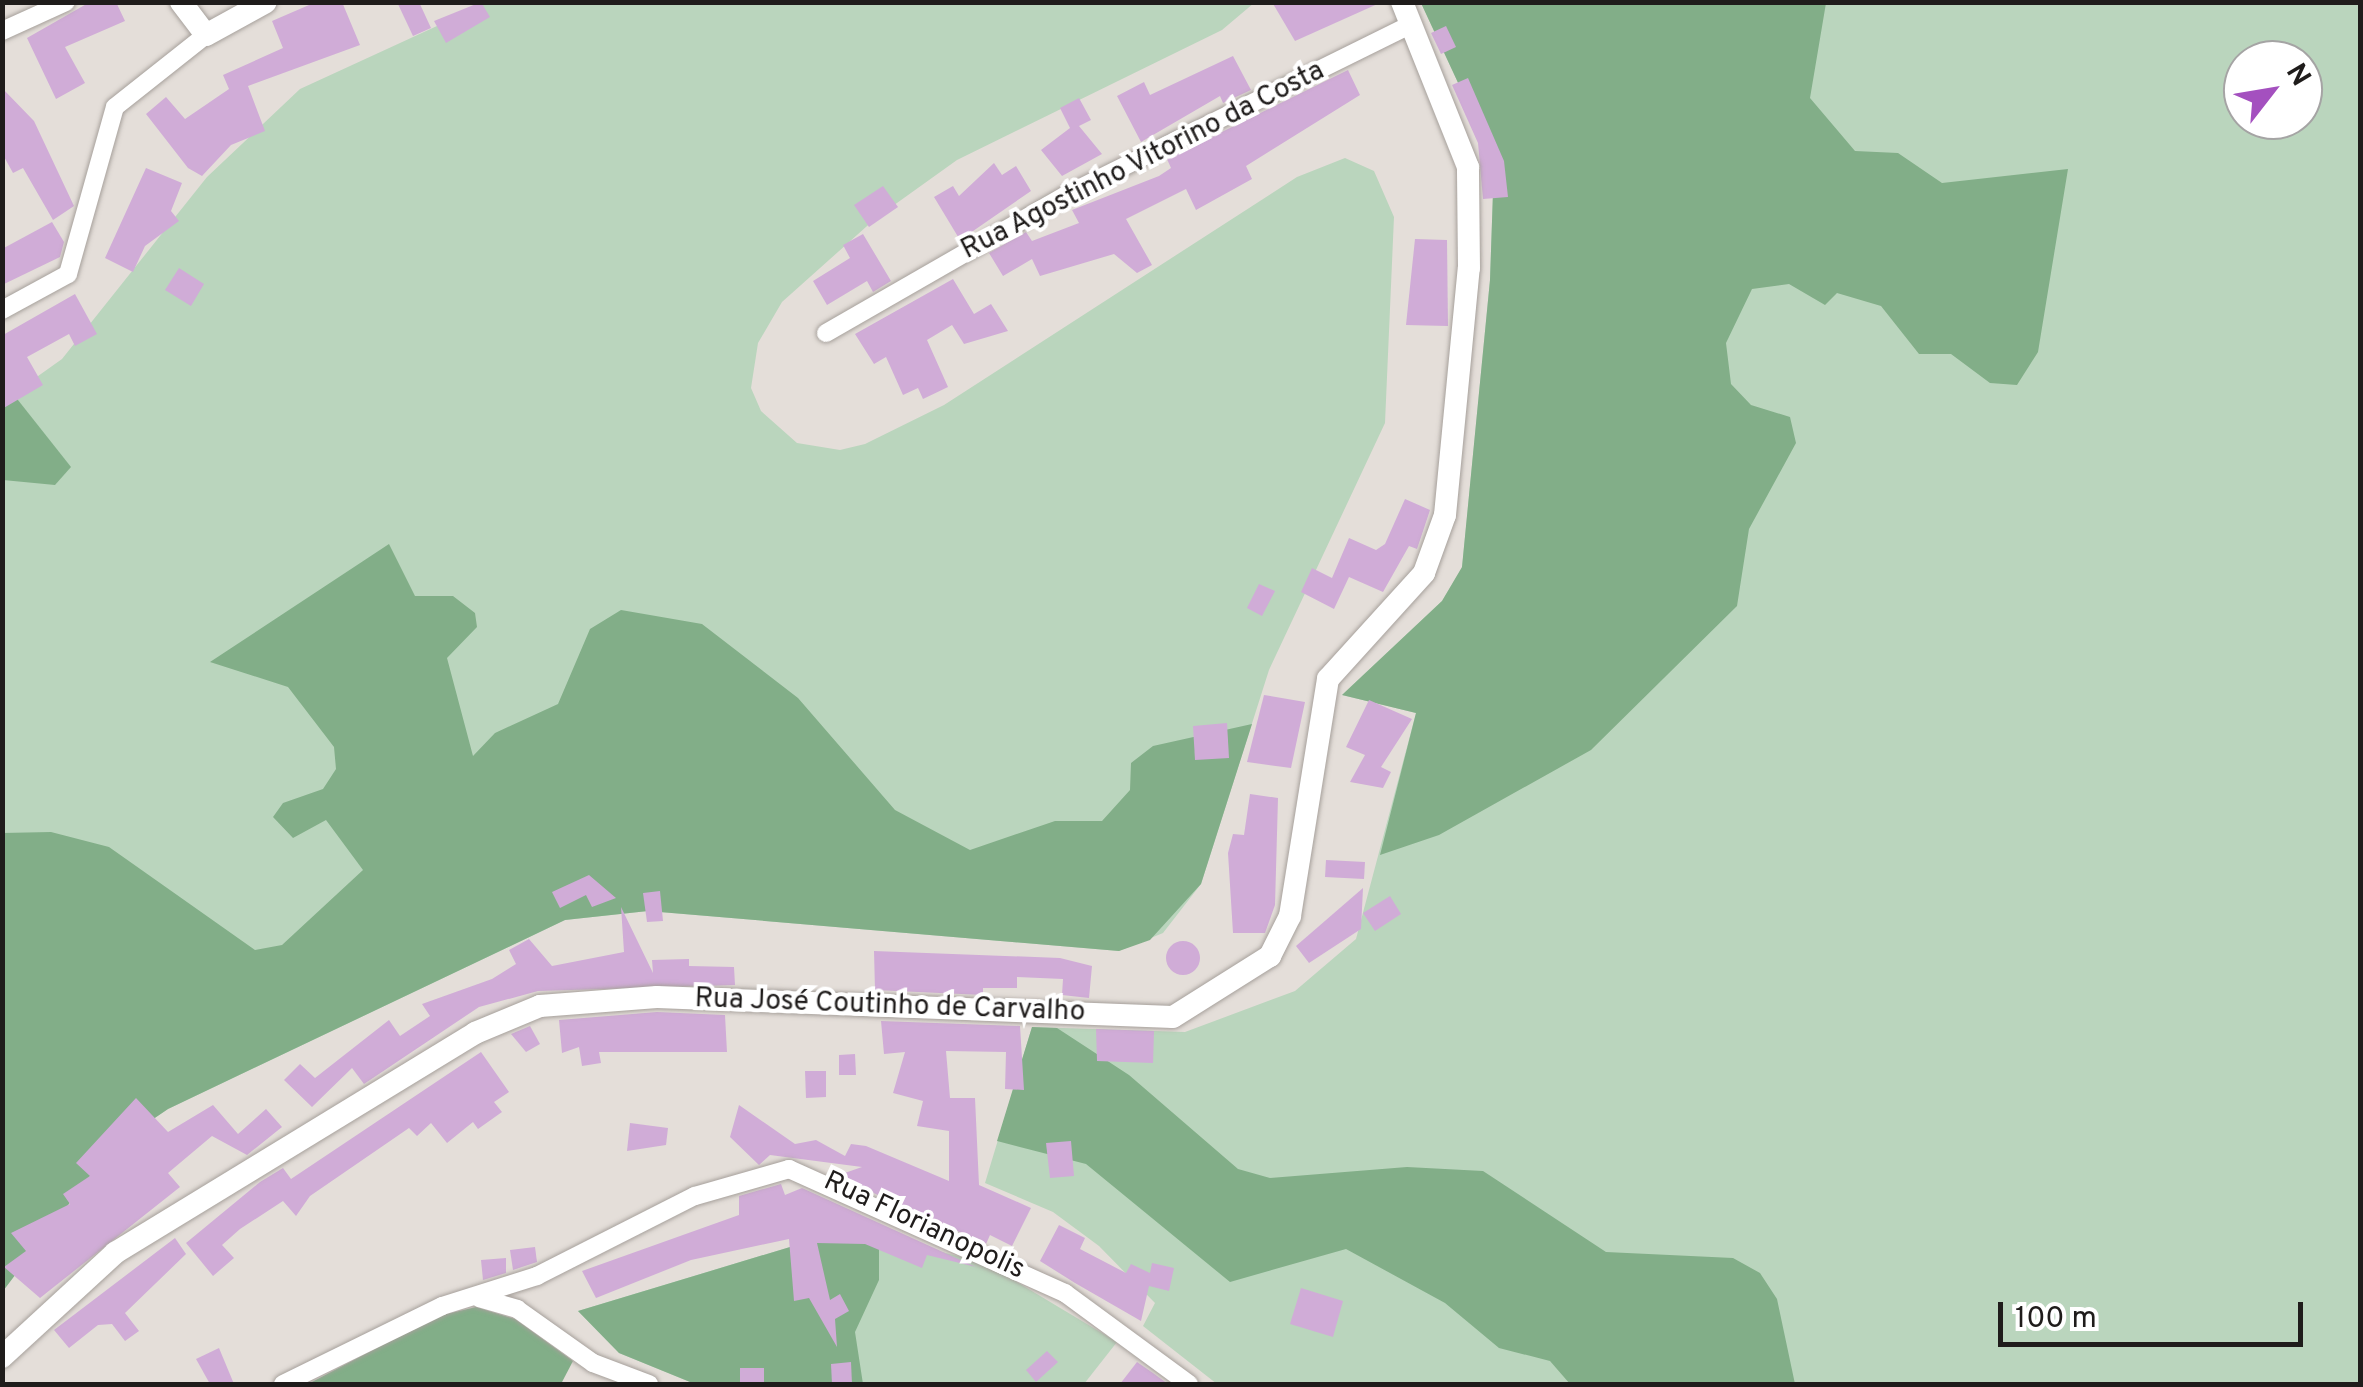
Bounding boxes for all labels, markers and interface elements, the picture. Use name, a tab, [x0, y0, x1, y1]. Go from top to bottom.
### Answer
north arrow	[2223, 40, 2323, 140]
street label: Rua Agostinho Vitorino da Costa	[955, 54, 1331, 268]
text: N	[2276, 58, 2318, 93]
street label: Rua José Coutinho de Carvalho	[694, 982, 1086, 1030]
street label: Rua Florianopolis	[818, 1165, 1030, 1287]
scale bar	[2003, 1282, 2308, 1344]
text: 100 m	[2015, 1301, 2097, 1338]

